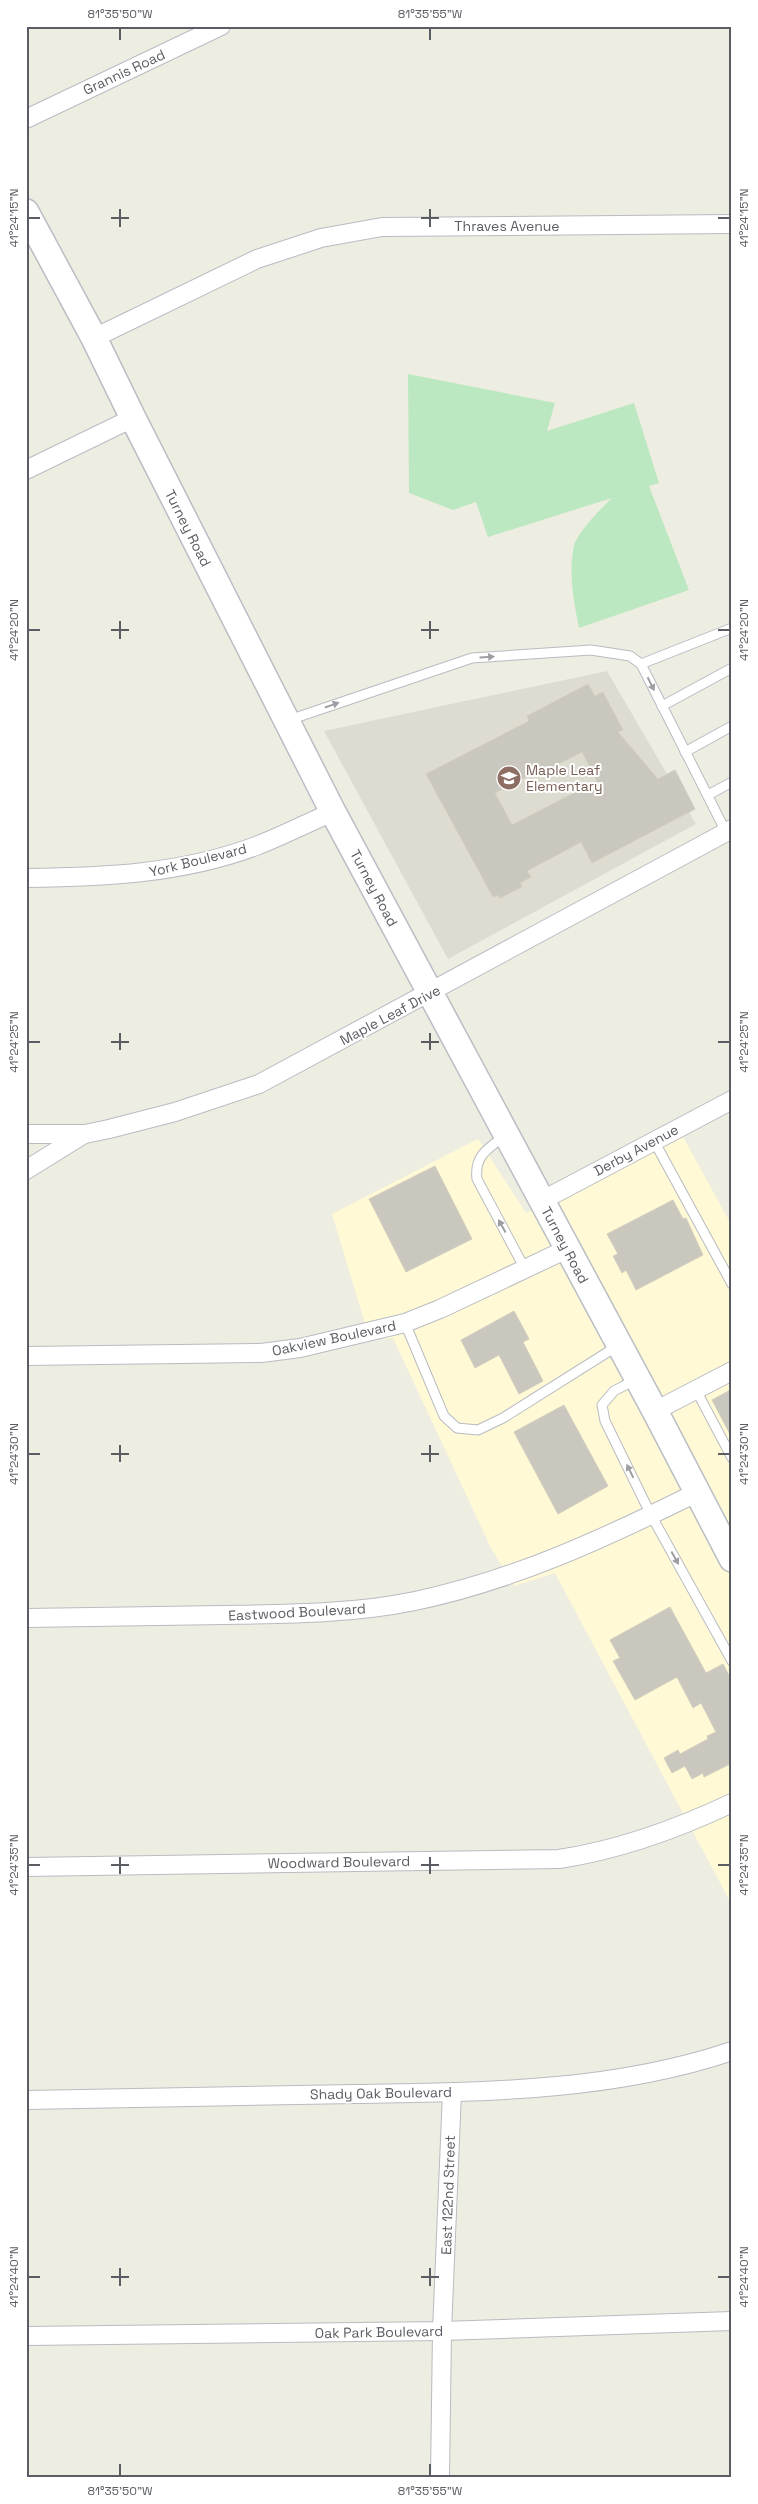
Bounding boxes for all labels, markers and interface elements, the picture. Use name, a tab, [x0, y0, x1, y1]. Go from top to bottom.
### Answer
text: 81°35'50"W	[88, 6, 153, 22]
text: 81°35'55"W	[398, 6, 463, 22]
street label: Grannis Road	[80, 45, 168, 99]
text: 41°24'15"N	[6, 188, 22, 248]
text: 41°24'15"N	[736, 188, 752, 248]
street label: Thraves Avenue	[454, 217, 560, 235]
street label: Turney Road	[161, 486, 215, 570]
text: 41°24'20"N	[6, 599, 22, 661]
text: 41°24'20"N	[736, 599, 752, 661]
one-way arrow	[479, 652, 495, 660]
one-way arrow	[647, 677, 655, 692]
one-way arrow	[325, 701, 340, 709]
place label: Maple Leaf Elementary	[526, 761, 603, 795]
school or university icon: Maple Leaf Elementary	[496, 765, 522, 791]
street label: York Boulevard	[147, 839, 249, 881]
street label: Turney Road	[346, 847, 402, 929]
street label: Maple Leaf Drive	[337, 981, 443, 1049]
text: 41°24'25"N	[6, 1011, 22, 1073]
text: 41°24'25"N	[736, 1011, 752, 1073]
street label: Derby Avenue	[591, 1120, 681, 1180]
street label: Turney Road	[537, 1204, 593, 1286]
one-way arrow	[497, 1219, 506, 1233]
street label: Oakview Boulevard	[270, 1316, 398, 1360]
text: 41°24'30"N	[6, 1423, 22, 1485]
text: 41°24'30"N	[736, 1423, 752, 1485]
one-way arrow	[625, 1464, 633, 1478]
one-way arrow	[670, 1551, 679, 1564]
street label: Eastwood Boulevard	[228, 1599, 366, 1625]
text: 41°24'35"N	[6, 1834, 22, 1896]
text: 41°24'35"N	[736, 1834, 752, 1896]
street label: Woodward Boulevard	[268, 1852, 410, 1872]
street label: Shady Oak Boulevard	[310, 2083, 452, 2103]
street label: East 122nd Street	[437, 2135, 459, 2255]
text: 41°24'40"N	[6, 2246, 22, 2308]
text: 41°24'40"N	[736, 2246, 752, 2308]
street label: Oak Park Boulevard	[315, 2322, 443, 2342]
text: 81°35'50"W	[88, 2483, 153, 2499]
text: 81°35'55"W	[398, 2483, 463, 2499]

